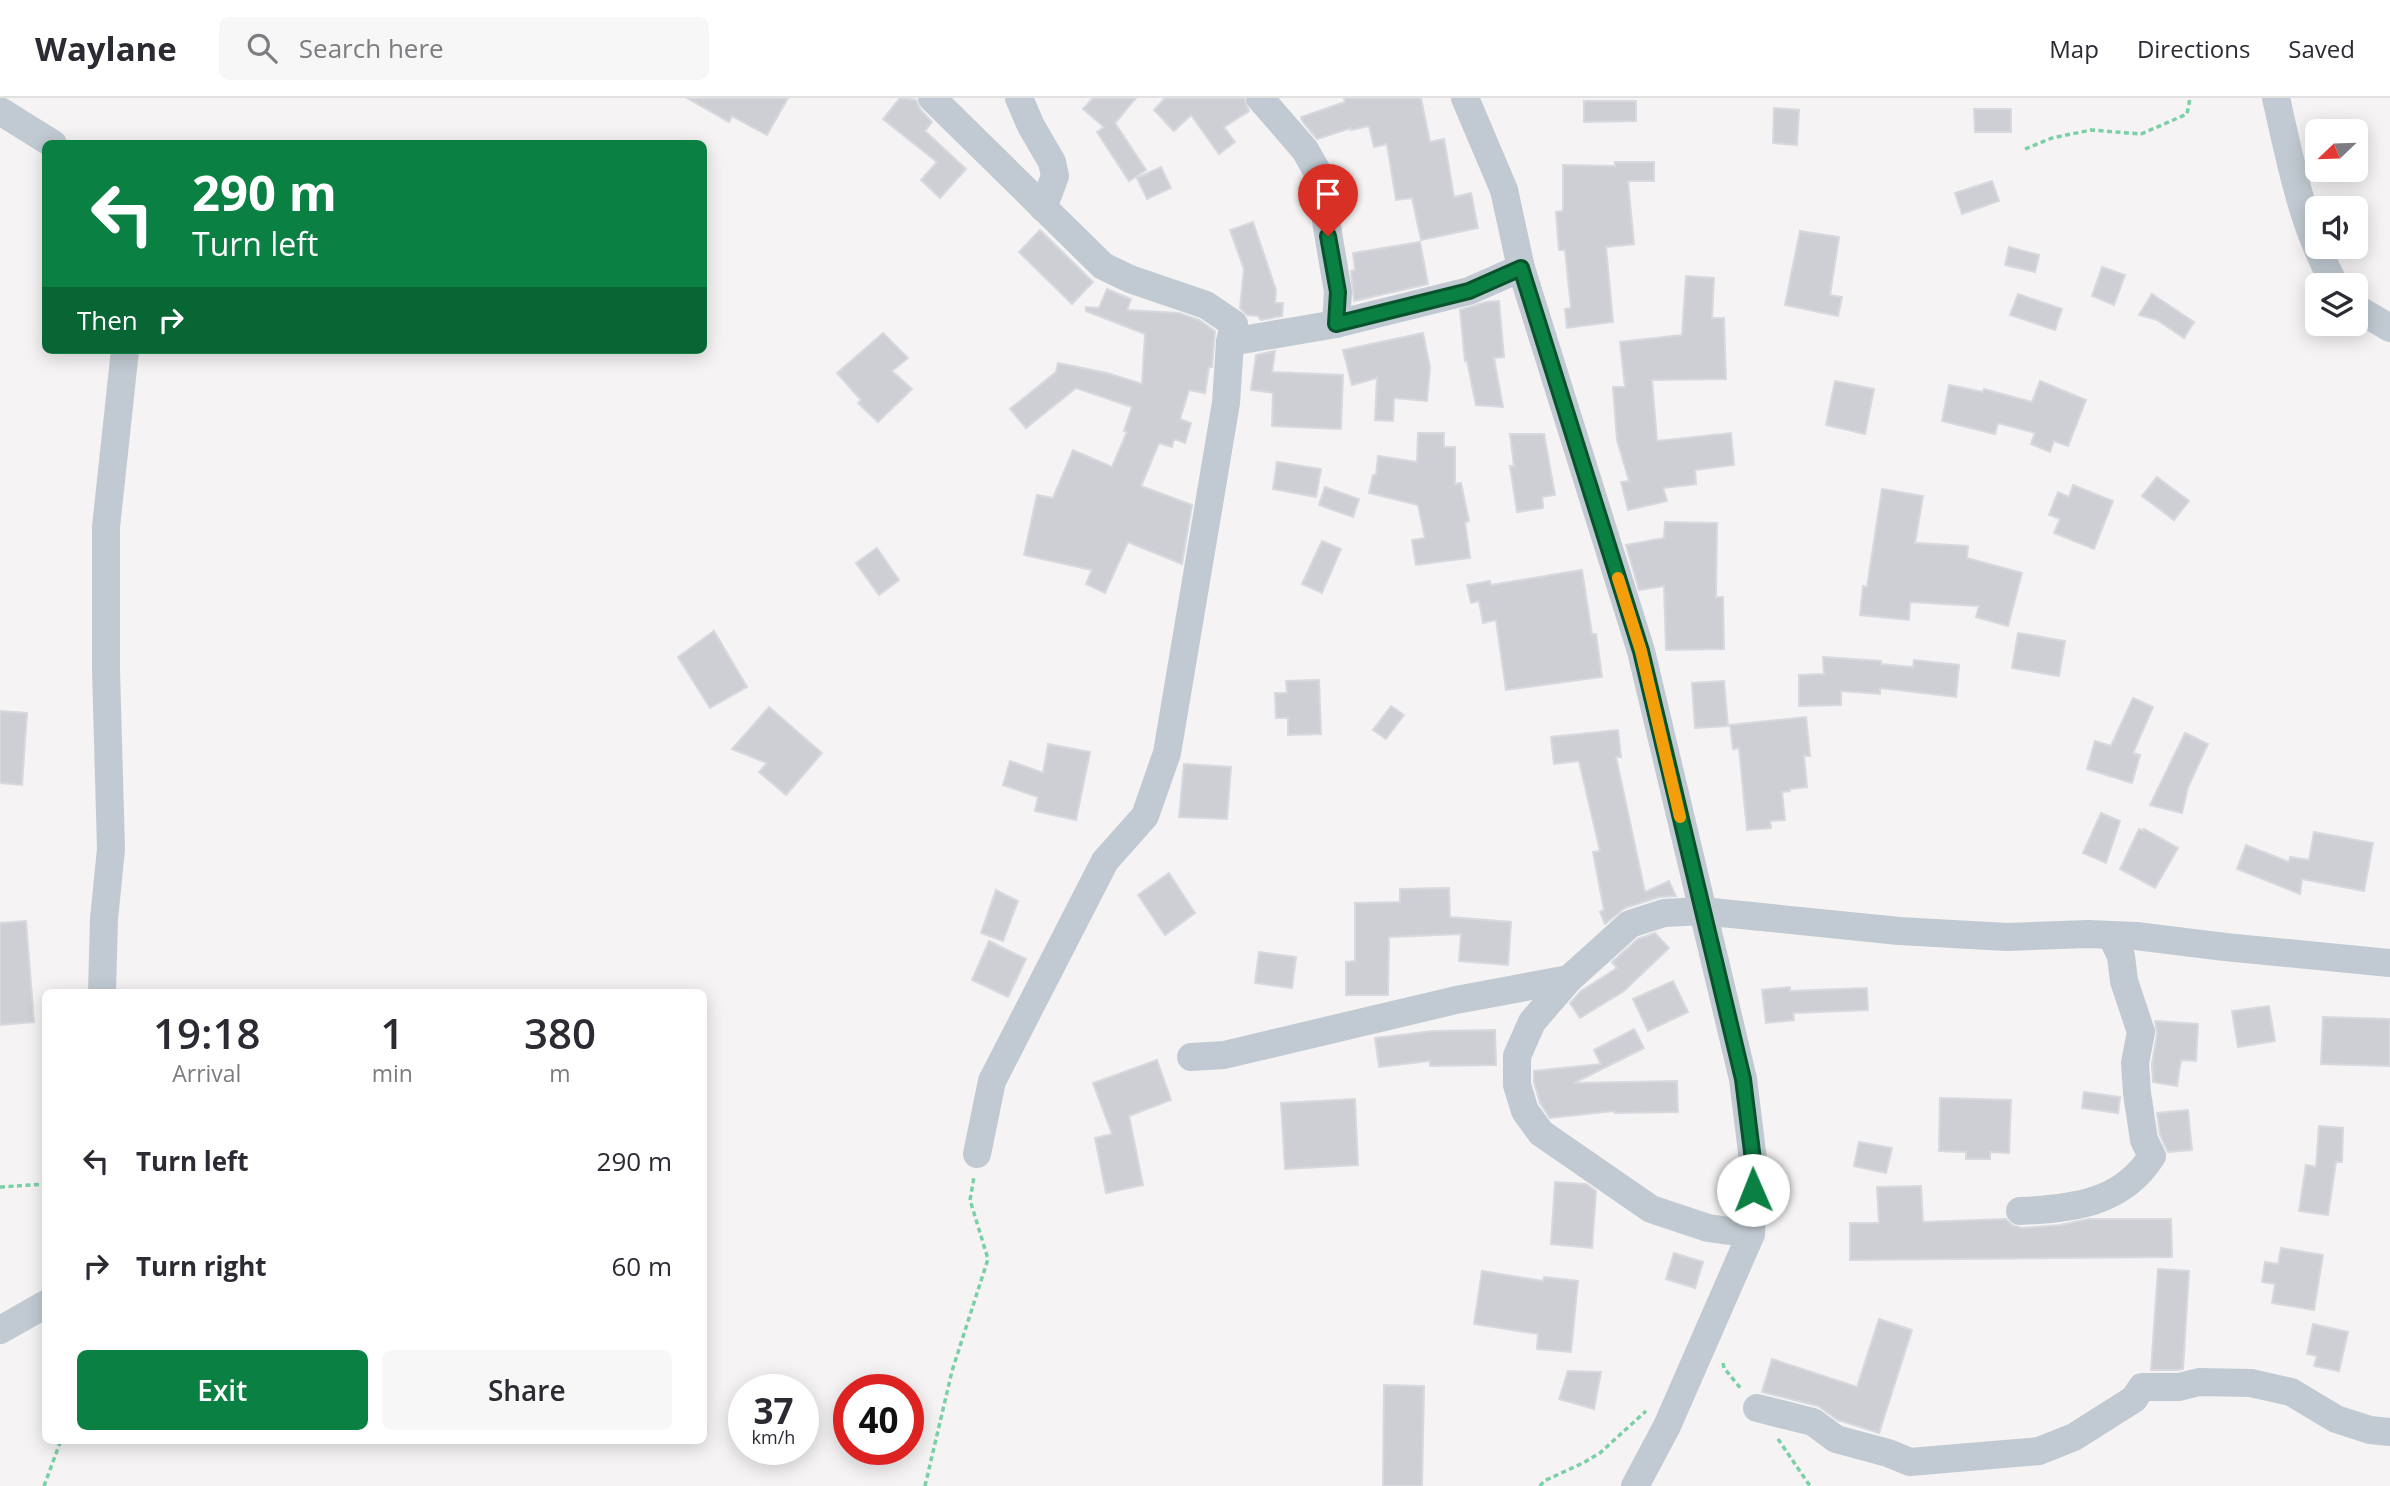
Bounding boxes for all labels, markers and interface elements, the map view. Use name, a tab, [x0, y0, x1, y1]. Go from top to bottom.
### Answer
search box	[219, 17, 709, 80]
text: Waylane	[35, 26, 177, 71]
icon: search	[243, 29, 281, 67]
text: Search here	[299, 30, 444, 66]
text: Map	[2049, 32, 2099, 65]
text: Directions	[2137, 32, 2250, 65]
text: Saved	[2288, 32, 2355, 65]
north arrow	[2305, 119, 2368, 182]
map controls	[2305, 119, 2368, 336]
text: 290 m	[192, 159, 337, 225]
pin	[1298, 164, 1358, 236]
icon: left	[77, 168, 168, 259]
icon: arrive	[1309, 175, 1347, 213]
button: sound	[2305, 196, 2368, 259]
text: Turn left	[192, 222, 318, 265]
button: layers	[2305, 273, 2368, 336]
icon: right	[152, 301, 190, 339]
text: Then	[77, 302, 138, 338]
text: 19:18	[153, 1004, 261, 1061]
text: 1	[380, 1004, 404, 1061]
text: 380	[524, 1004, 596, 1061]
text: Arrival	[172, 1057, 241, 1089]
text: min	[372, 1057, 413, 1089]
text: m	[549, 1057, 571, 1089]
icon: left	[77, 1142, 115, 1180]
text: Turn left	[136, 1143, 248, 1179]
text: 290 m	[597, 1143, 672, 1179]
position arrow	[1716, 1153, 1790, 1227]
icon: right	[77, 1247, 115, 1285]
text: Turn right	[136, 1248, 267, 1284]
text: 60 m	[611, 1248, 672, 1284]
button: Exit	[77, 1350, 368, 1430]
button: Share	[382, 1350, 672, 1430]
speed limit sign: 40	[833, 1374, 924, 1465]
text: 37	[753, 1387, 794, 1434]
text: km/h	[752, 1425, 795, 1449]

